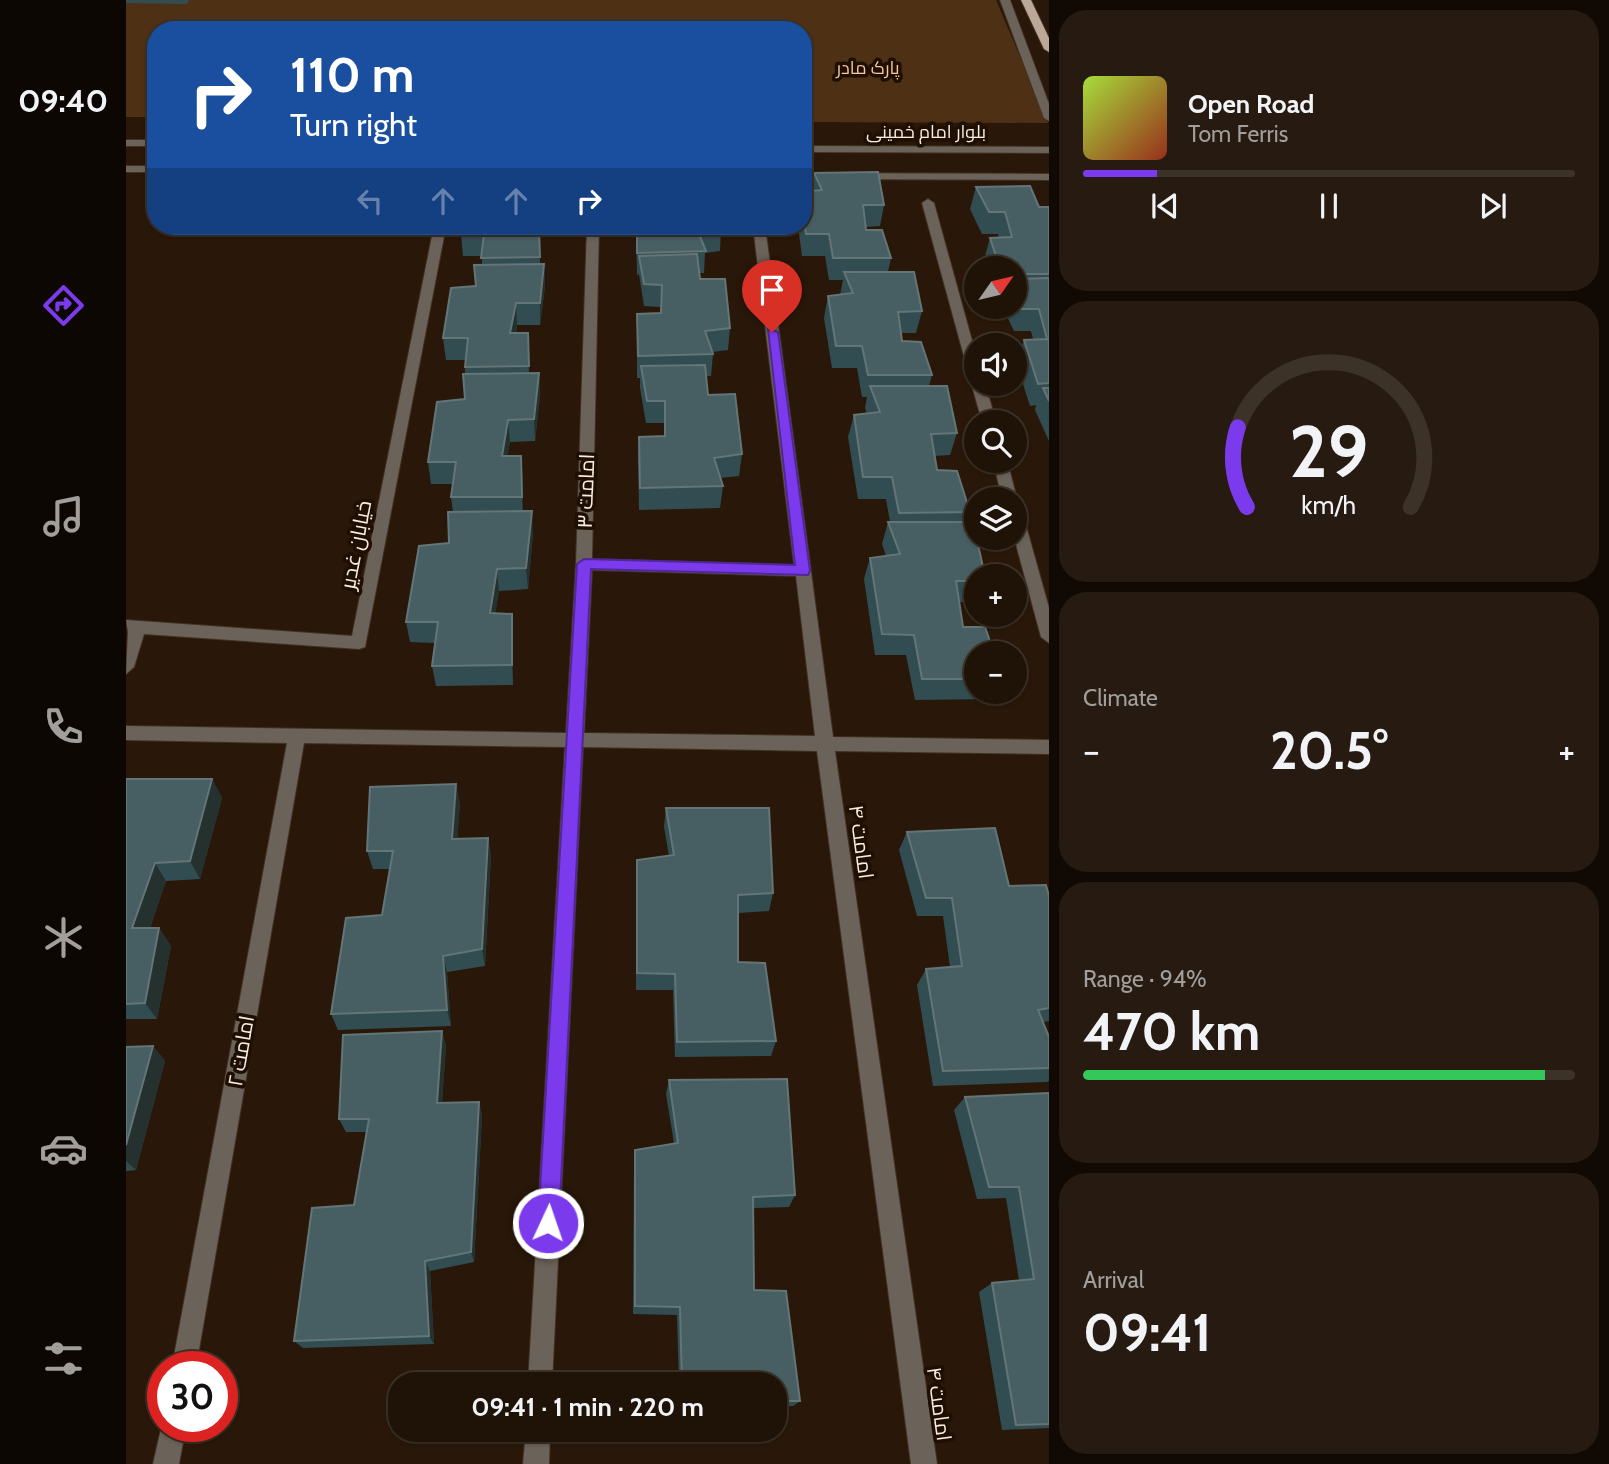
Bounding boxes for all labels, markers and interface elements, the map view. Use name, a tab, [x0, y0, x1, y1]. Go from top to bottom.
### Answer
text: 110 m	[290, 45, 414, 104]
icon: right	[175, 49, 266, 140]
park label: پارک مادر	[835, 57, 900, 80]
text: 09:40	[18, 81, 108, 120]
text: Open Road	[1188, 88, 1314, 120]
text: Turn right	[290, 105, 417, 144]
text: Tom Ferris	[1188, 120, 1288, 148]
street label: بلوار امام خمینی	[866, 121, 986, 144]
icon: left	[351, 182, 389, 220]
icon: ahead	[424, 182, 462, 220]
icon: ahead	[497, 182, 535, 220]
icon: right	[570, 182, 608, 220]
icon: previous	[1146, 187, 1184, 225]
icon: pause	[1310, 187, 1348, 225]
icon: next	[1474, 187, 1512, 225]
north arrow	[964, 256, 1027, 318]
map controls	[964, 256, 1027, 704]
pin	[742, 260, 802, 332]
icon: arrive	[753, 271, 791, 309]
icon: directions	[39, 281, 88, 330]
button: sound	[964, 333, 1027, 396]
text: 29	[1289, 408, 1369, 496]
button: search	[964, 410, 1027, 473]
street label: امامت ۳	[572, 453, 599, 529]
button: layers	[964, 487, 1027, 550]
text: km/h	[1302, 490, 1356, 520]
icon: music	[39, 492, 88, 541]
street label: خیابان غدیر	[334, 498, 377, 593]
button: +	[964, 564, 1027, 627]
button: −	[964, 641, 1027, 704]
text: Climate	[1083, 684, 1158, 712]
icon: phone	[39, 702, 88, 751]
text: 20.5°	[1270, 719, 1388, 782]
text: −	[1083, 727, 1100, 774]
text: +	[1558, 727, 1575, 774]
street label: امامت ۴	[844, 803, 879, 881]
icon: climate	[39, 913, 88, 962]
text: Range · 94%	[1083, 965, 1207, 993]
text: 470 km	[1083, 1000, 1260, 1063]
street label: امامت ۲	[222, 1013, 259, 1088]
icon: car	[39, 1124, 88, 1173]
position arrow	[511, 1186, 585, 1260]
text: Arrival	[1083, 1266, 1144, 1294]
text: 09:41	[1083, 1301, 1212, 1364]
icon: filters	[39, 1334, 88, 1383]
speed limit sign: 30	[147, 1351, 238, 1442]
street label: امامت ۴	[922, 1365, 957, 1443]
text: 09:41 · 1 min · 220 m	[471, 1391, 704, 1423]

